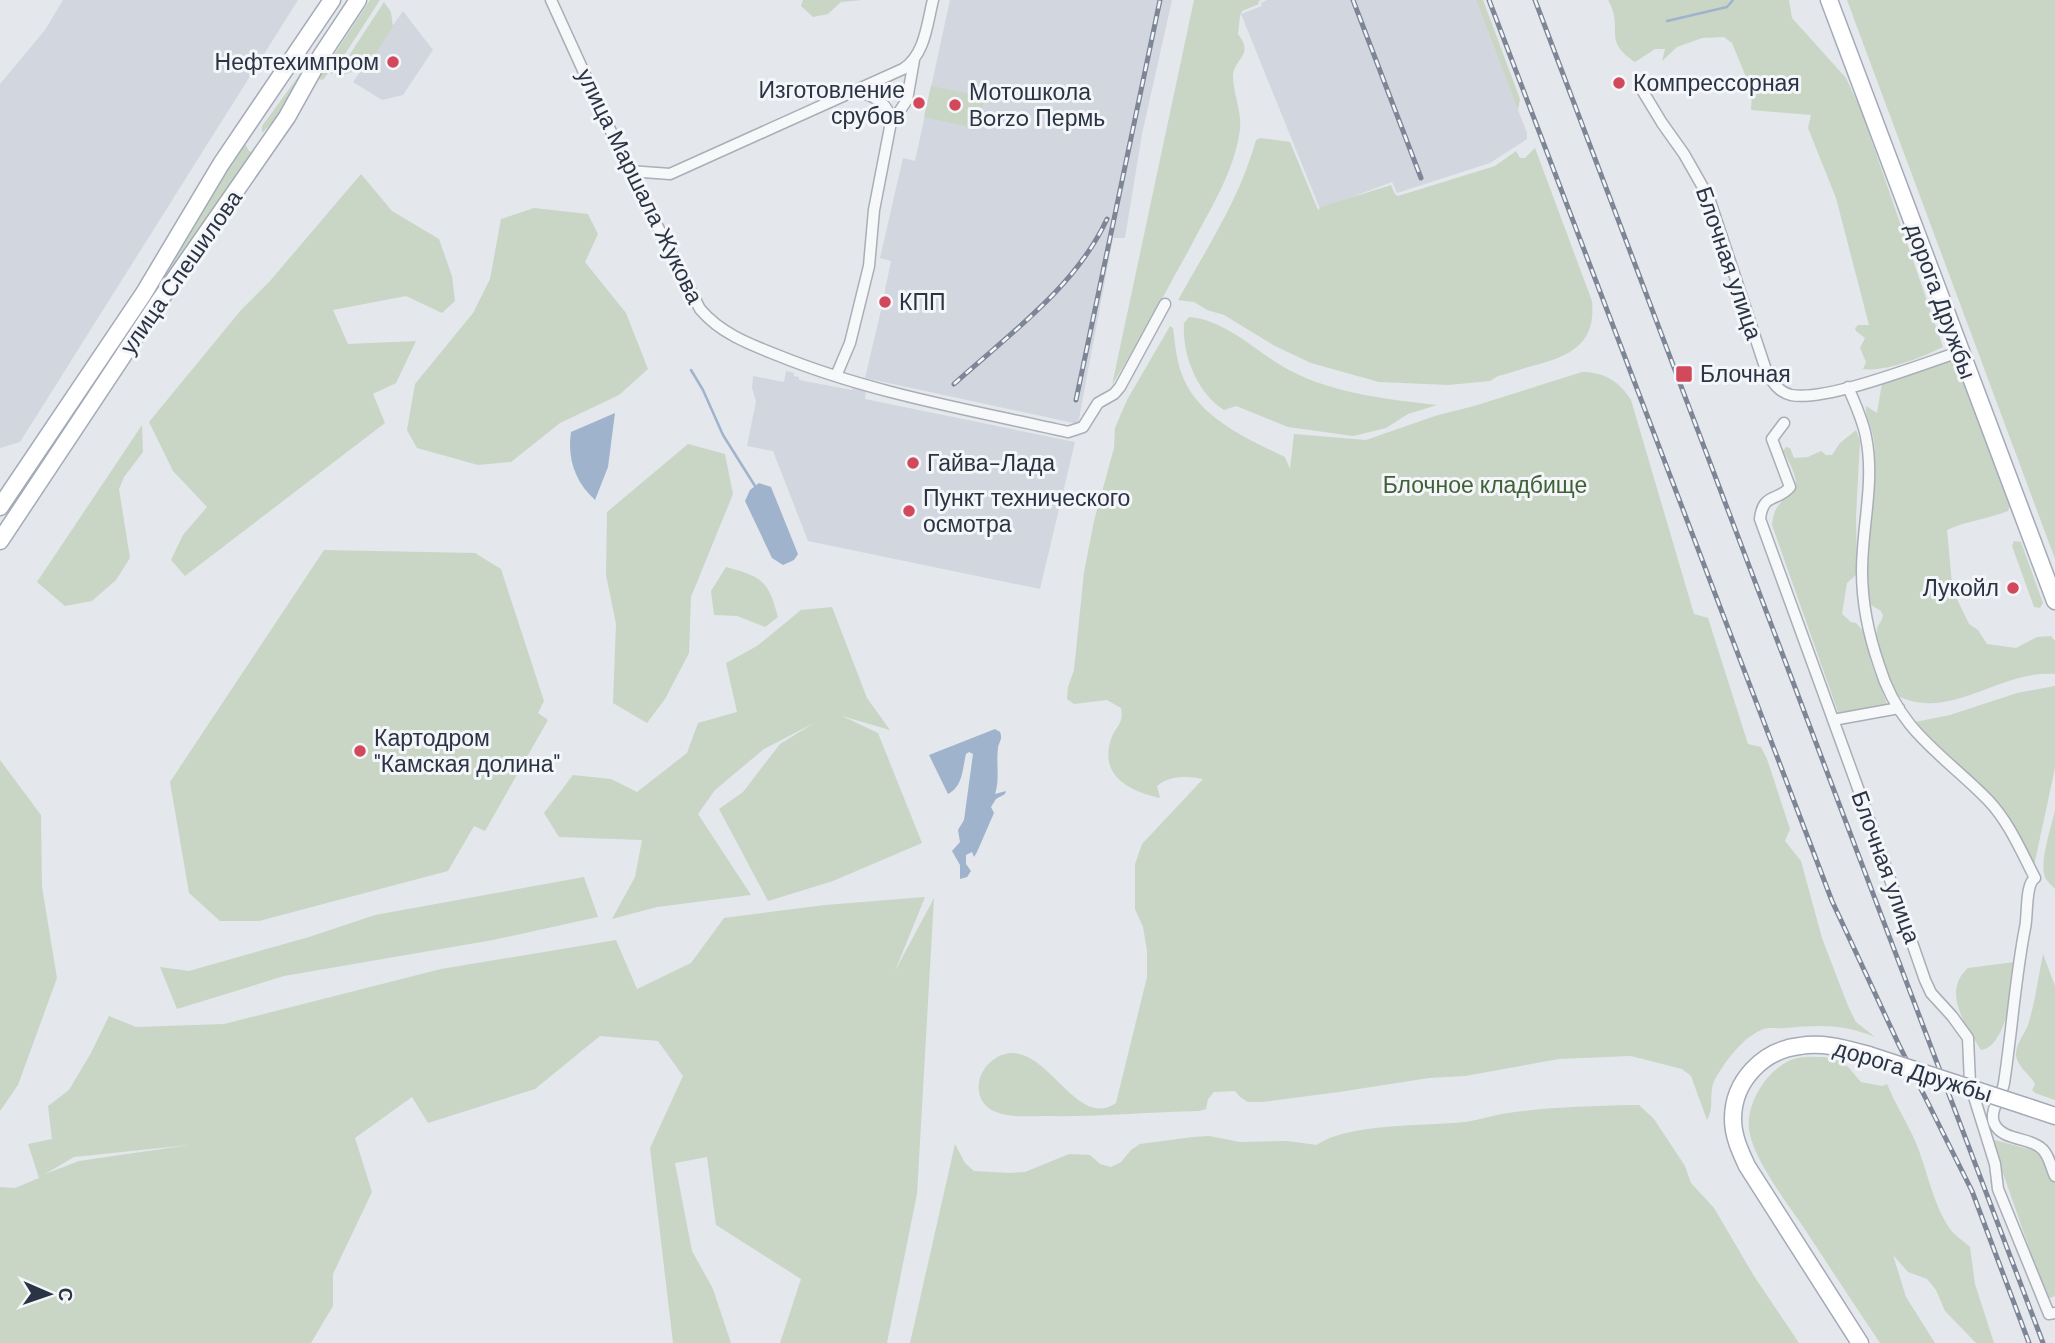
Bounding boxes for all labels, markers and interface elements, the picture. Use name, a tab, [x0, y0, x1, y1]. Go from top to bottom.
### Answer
place label: Нефтехимпром	[215, 47, 379, 77]
marker: Нефтехимпром	[385, 54, 401, 70]
street label: улица Маршала Жукова	[570, 63, 710, 309]
place label: Компрессорная	[1633, 68, 1800, 98]
place label: Изготовление срубов	[758, 75, 905, 131]
marker: Компрессорная	[1611, 75, 1627, 91]
place label: Мотошкола Borzo Пермь	[969, 77, 1105, 133]
marker: Изготовление срубов	[911, 95, 927, 111]
marker: Мотошкола Borzo Пермь	[947, 97, 963, 113]
street label: Блочная улица	[1689, 182, 1769, 344]
street label: улица Спешилова	[113, 184, 249, 360]
street label: дорога Дружбы	[1899, 219, 1983, 383]
place label: КПП	[899, 287, 945, 317]
marker: КПП	[877, 294, 893, 310]
place label: Блочная	[1700, 359, 1791, 389]
marker: Блочная	[1674, 364, 1694, 384]
place label: Гайва-Лада	[927, 448, 1055, 478]
marker: Гайва-Лада	[905, 455, 921, 471]
park label: Блочное кладбище	[1383, 470, 1587, 500]
place label: Пункт технического осмотра	[923, 483, 1130, 539]
marker: Пункт технического осмотра	[901, 503, 917, 519]
place label: Лукойл	[1923, 573, 1999, 603]
marker: Лукойл	[2005, 580, 2021, 596]
place label: Картодром "Камская долина"	[374, 723, 560, 779]
marker: Картодром "Камская долина"	[352, 743, 368, 759]
street label: Блочная улица	[1845, 787, 1928, 948]
street label: дорога Дружбы	[1830, 1033, 1996, 1109]
north arrow	[14, 1259, 84, 1329]
text: С	[53, 1287, 78, 1302]

